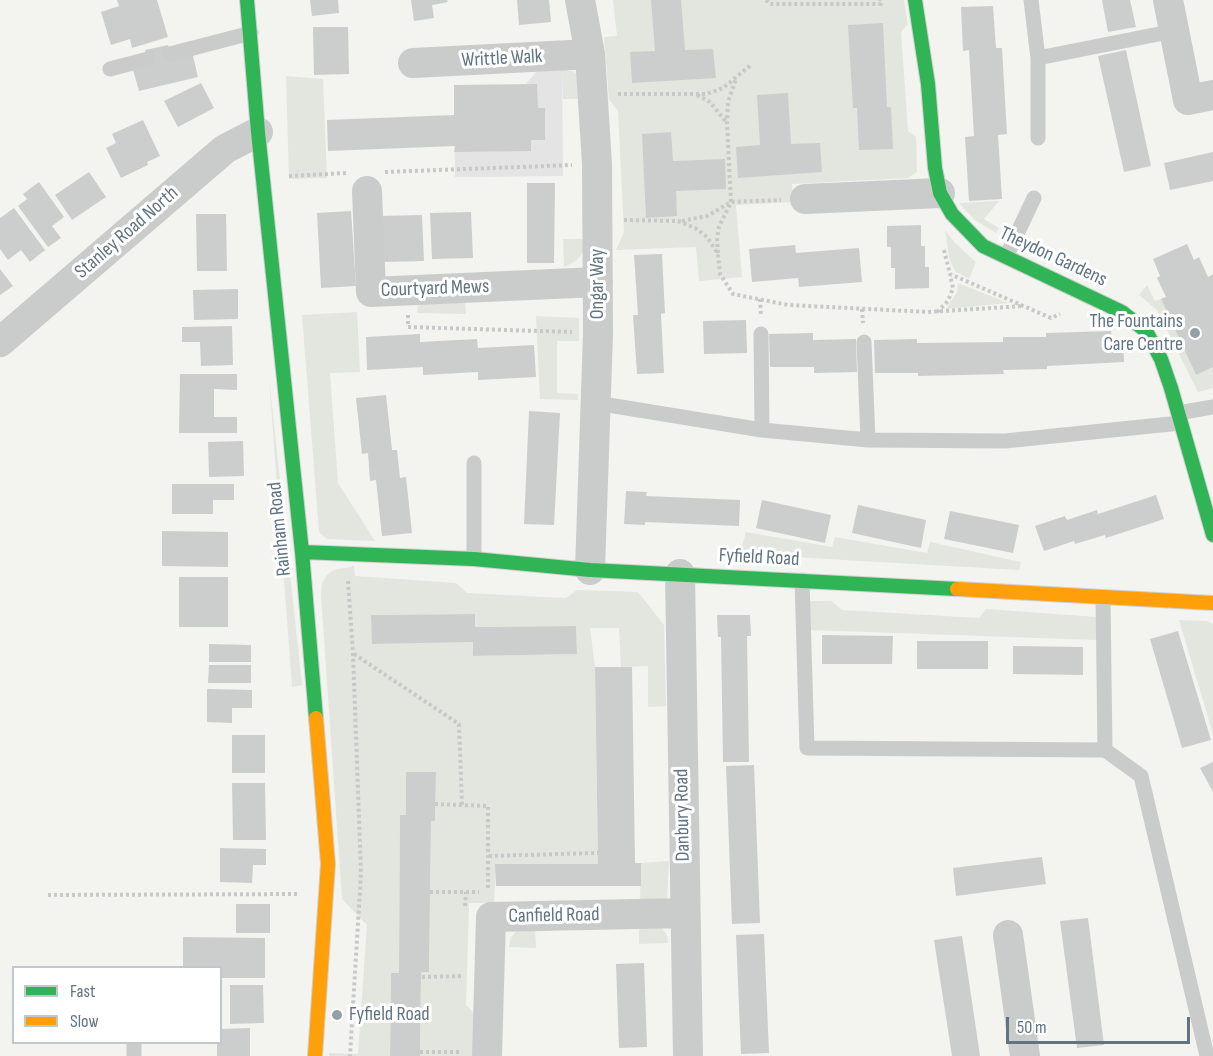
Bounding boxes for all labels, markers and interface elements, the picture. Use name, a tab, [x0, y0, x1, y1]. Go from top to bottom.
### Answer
street label: Writtle Walk	[461, 45, 543, 73]
street label: Stanley Road North	[70, 182, 184, 284]
street label: Theydon Gardens	[996, 222, 1110, 292]
street label: Ongar Way	[586, 249, 610, 319]
street label: Courtyard Mews	[380, 275, 490, 303]
place label: The Fountains Care Centre	[1089, 310, 1183, 357]
marker: The Fountains Care Centre	[1188, 326, 1202, 340]
street label: Rainham Road	[263, 481, 297, 577]
street label: Fyfield Road	[718, 544, 800, 572]
street label: Danbury Road	[670, 768, 696, 862]
street label: Canfield Road	[508, 903, 600, 929]
legend	[12, 966, 222, 1044]
text: Fast	[70, 981, 95, 1002]
place label: Fyfield Road	[349, 1003, 430, 1027]
scale bar	[1009, 1005, 1194, 1043]
marker: Fyfield Road	[330, 1008, 344, 1022]
text: Slow	[70, 1011, 99, 1032]
text: 50 m	[1017, 1017, 1047, 1038]

